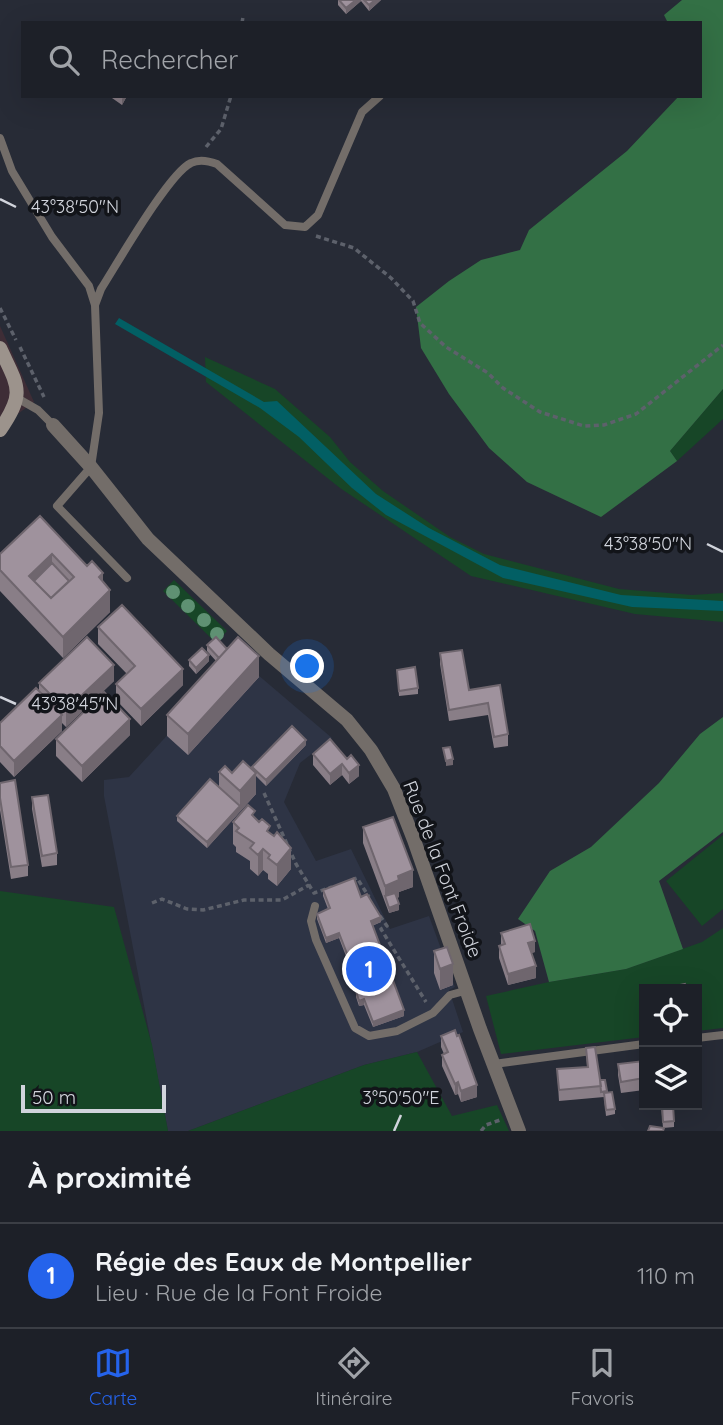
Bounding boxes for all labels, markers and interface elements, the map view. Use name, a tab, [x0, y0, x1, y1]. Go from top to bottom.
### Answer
search box	[21, 21, 702, 98]
icon: search	[45, 41, 83, 79]
text: Rechercher	[101, 43, 238, 76]
text: 43°38'50"N	[31, 195, 119, 218]
text: 43°38'50"N	[604, 532, 692, 555]
your location	[290, 649, 324, 683]
text: 43°38'45"N	[32, 692, 118, 715]
street label: Rue de la Font Froide	[398, 777, 488, 961]
pin: 1	[346, 943, 392, 995]
map controls	[639, 984, 702, 1110]
button: locate	[639, 984, 702, 1047]
button: layers	[639, 1047, 702, 1110]
scale bar	[21, 1082, 166, 1114]
text: 50 m	[32, 1085, 76, 1109]
text: 3°50'50"E	[362, 1086, 440, 1109]
text: À proximité	[28, 1158, 192, 1196]
text: Régie des Eaux de Montpellier	[95, 1245, 472, 1278]
text: 1	[47, 1261, 55, 1290]
text: 110 m	[637, 1261, 695, 1290]
text: Lieu · Rue de la Font Froide	[95, 1278, 382, 1307]
tab: Carte	[89, 1344, 137, 1410]
tab: Itinéraire	[315, 1344, 393, 1410]
tab: Favoris	[571, 1344, 634, 1410]

